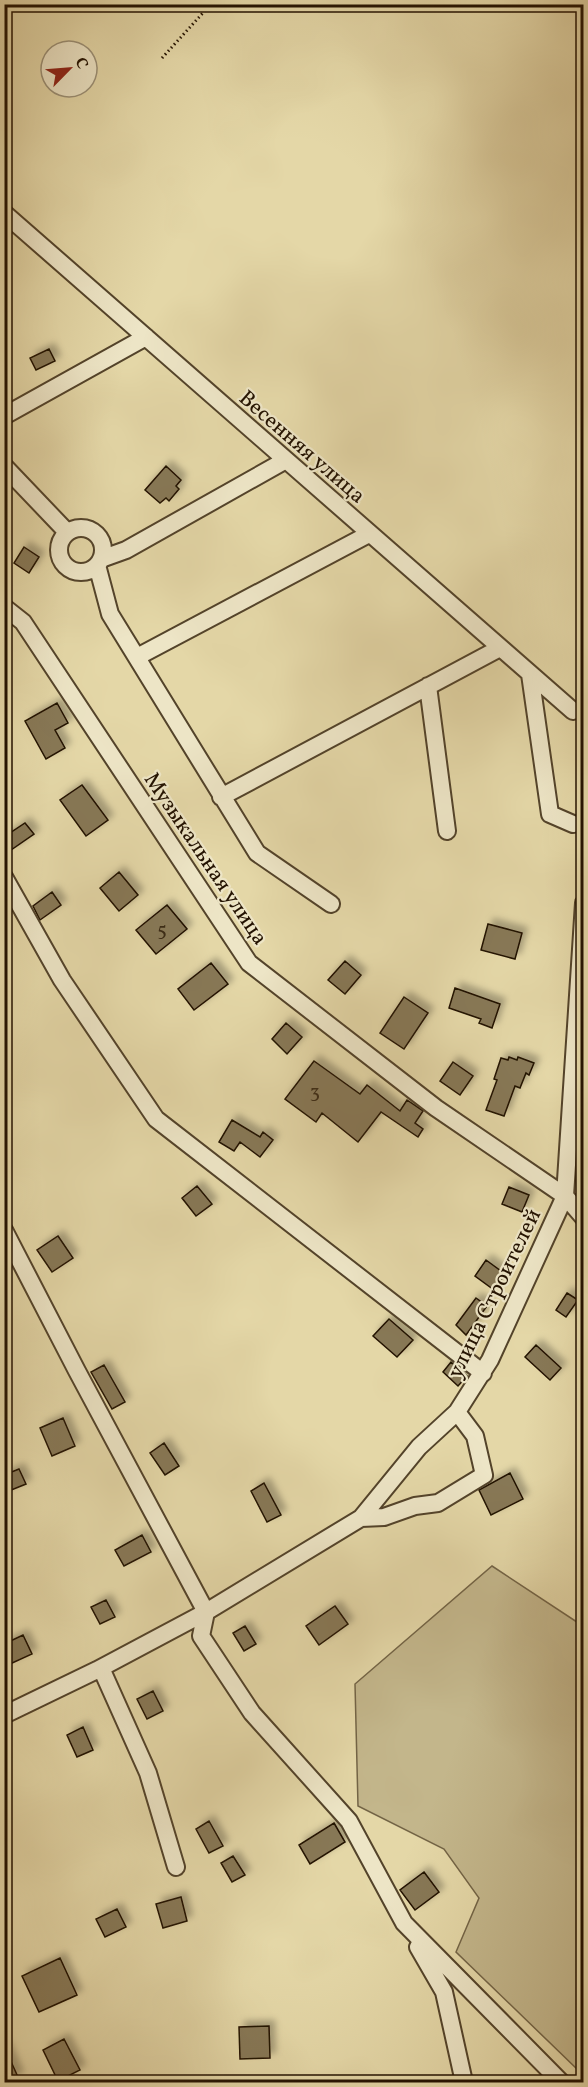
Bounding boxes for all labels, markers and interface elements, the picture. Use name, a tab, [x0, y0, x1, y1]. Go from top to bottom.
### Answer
north arrow	[39, 39, 99, 99]
text: С	[69, 54, 93, 73]
street label: Весенняя улица	[231, 384, 372, 512]
street label: Музыкальная улица	[135, 767, 274, 952]
house number: 5	[157, 917, 167, 945]
house number: 3	[310, 1079, 320, 1107]
street label: улица Строителей	[441, 1204, 550, 1384]

